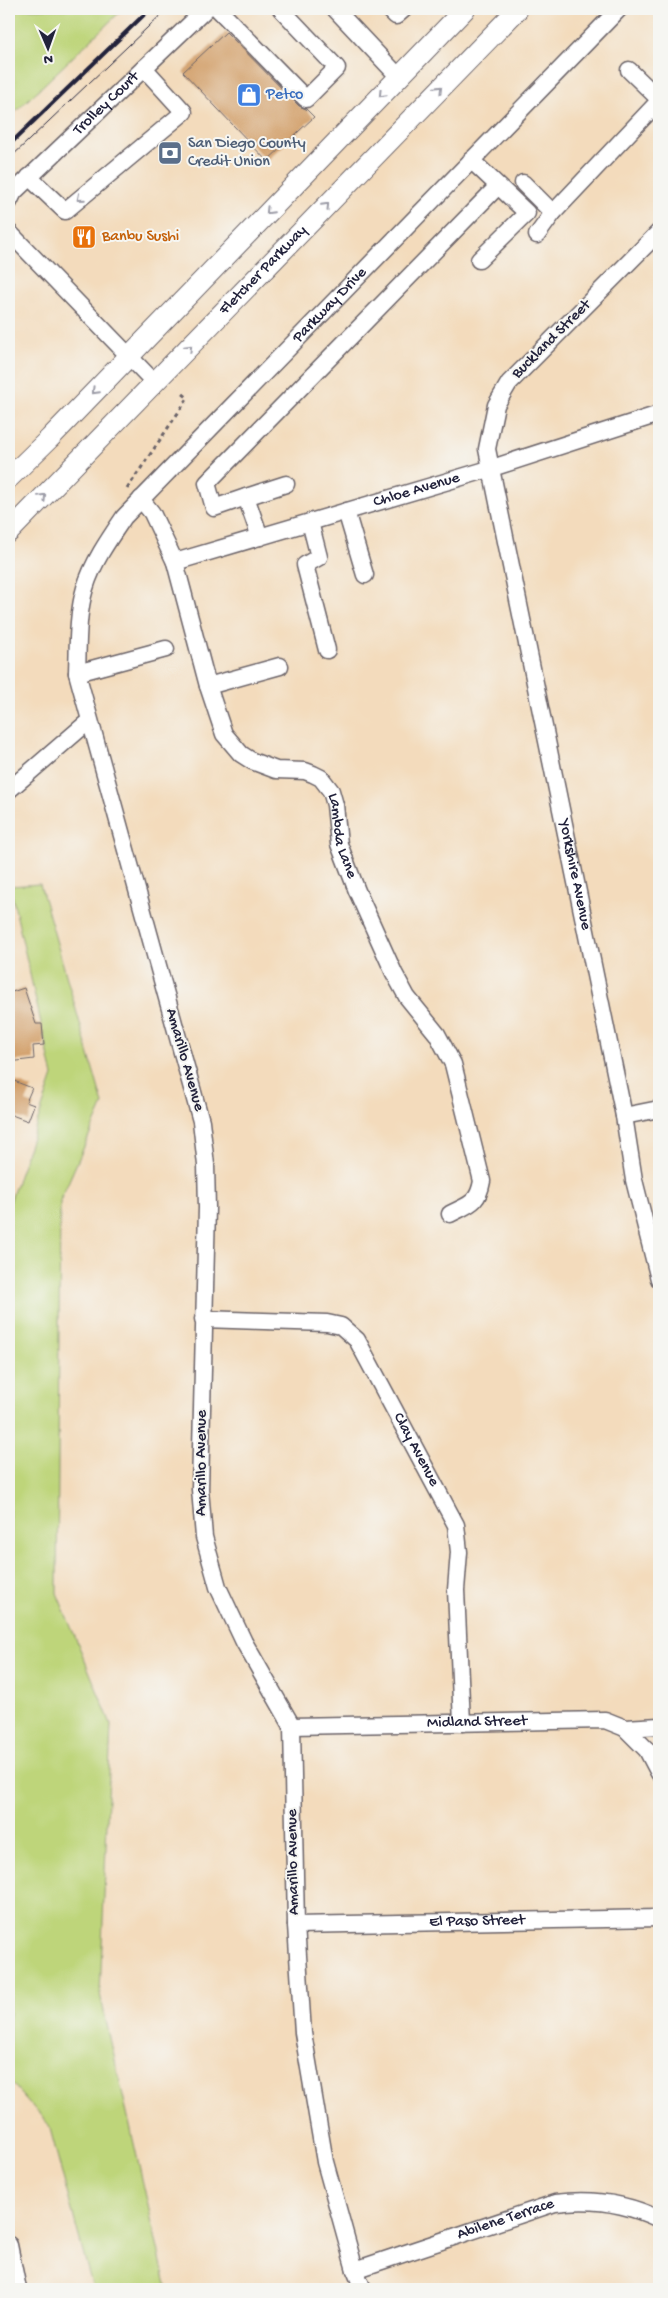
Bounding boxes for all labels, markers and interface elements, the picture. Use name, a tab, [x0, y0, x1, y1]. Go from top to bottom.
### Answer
north arrow	[22, 22, 72, 72]
text: N	[44, 50, 53, 67]
street label: Trolley Court	[69, 67, 144, 140]
shop icon: Petco	[236, 82, 262, 108]
place label: Petco	[265, 86, 303, 105]
one-way arrow	[434, 86, 443, 95]
one-way arrow	[379, 88, 388, 97]
place label: San Diego County Credit Union	[188, 135, 306, 172]
bank icon: San Diego County Credit Union	[157, 140, 183, 166]
one-way arrow	[77, 192, 86, 201]
one-way arrow	[320, 203, 329, 212]
one-way arrow	[266, 205, 275, 214]
street label: Fletcher Parkway	[215, 221, 312, 320]
restaurant icon: Banbu Sushi	[71, 224, 97, 250]
place label: Banbu Sushi	[101, 228, 179, 247]
street label: Parkway Drive	[288, 263, 372, 348]
street label: Buckland Street	[508, 295, 597, 384]
one-way arrow	[183, 345, 192, 354]
one-way arrow	[92, 386, 101, 395]
street label: Chloe Avenue	[371, 468, 463, 512]
one-way arrow	[37, 494, 46, 503]
street label: Lambda Lane	[323, 791, 361, 882]
street label: Yorkshire Avenue	[553, 816, 595, 932]
street label: Amarillo Avenue	[160, 1006, 208, 1114]
street label: Amarillo Avenue	[193, 1409, 212, 1516]
street label: Clay Avenue	[388, 1409, 443, 1490]
street label: Midland Street	[427, 1712, 529, 1733]
street label: Amarillo Avenue	[284, 1808, 304, 1915]
street label: El Paso Street	[429, 1911, 526, 1932]
street label: Abilene Terrace	[455, 2194, 557, 2245]

